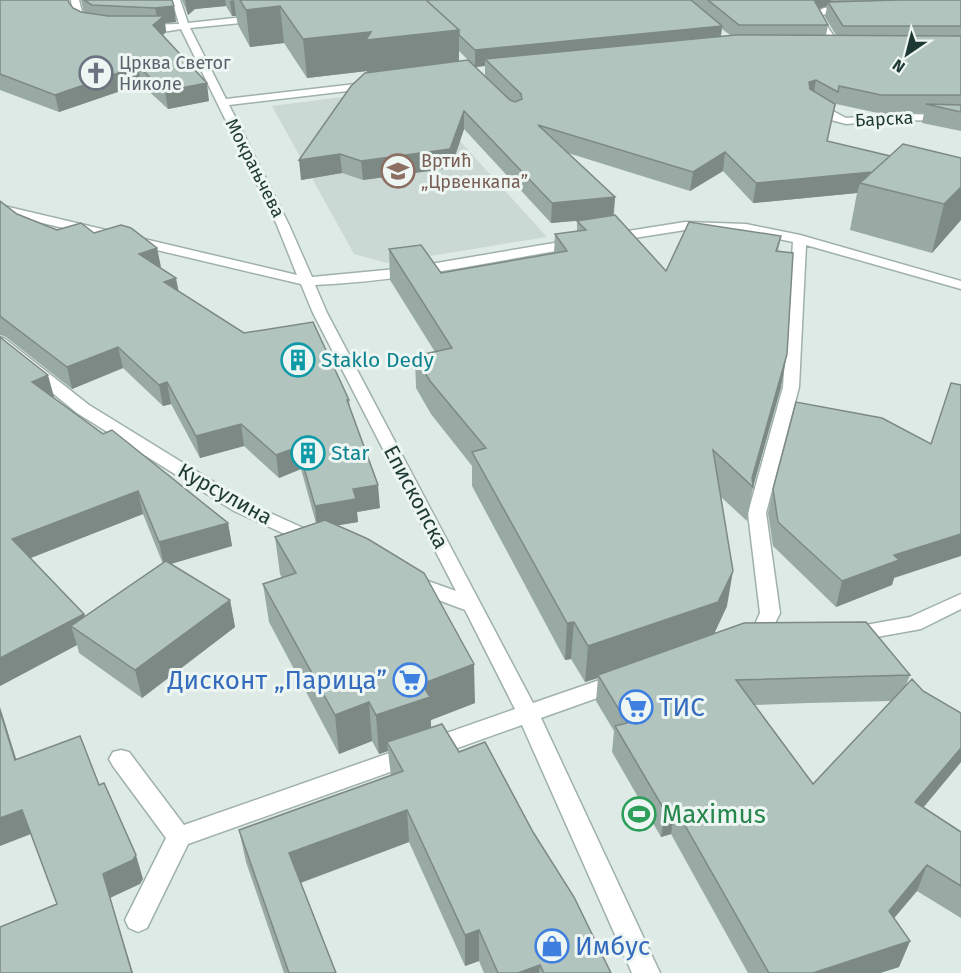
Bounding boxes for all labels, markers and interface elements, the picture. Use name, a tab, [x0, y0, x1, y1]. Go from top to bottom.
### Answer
north arrow	[877, 24, 937, 84]
place label: Црква Светог Николе	[119, 52, 231, 95]
church icon: Црква Светог Николе	[78, 55, 114, 91]
text: N	[889, 55, 908, 77]
street label: Барска	[854, 106, 914, 132]
street label: Мокрањчева	[221, 115, 289, 221]
place label: Вртић „Црвенкапа”	[421, 150, 528, 193]
school or university icon: Вртић „Црвенкапа”	[380, 153, 416, 189]
building icon: Staklo Dedy	[280, 342, 316, 378]
place label: Staklo Dedy	[321, 347, 434, 373]
building icon: Star	[290, 435, 326, 471]
place label: Star	[331, 440, 369, 466]
street label: Епископска	[378, 441, 454, 553]
street label: Курсулина	[173, 457, 277, 531]
supermarket icon: Дисконт „Парица”	[392, 662, 428, 698]
place label: Дисконт „Парица”	[167, 665, 387, 696]
supermarket icon: ТИС	[618, 689, 654, 725]
place label: ТИС	[659, 692, 705, 723]
sports icon: Maximus	[621, 796, 657, 832]
place label: Maximus	[662, 799, 766, 830]
shop icon: Имбус	[534, 928, 570, 964]
place label: Имбус	[575, 931, 650, 962]

